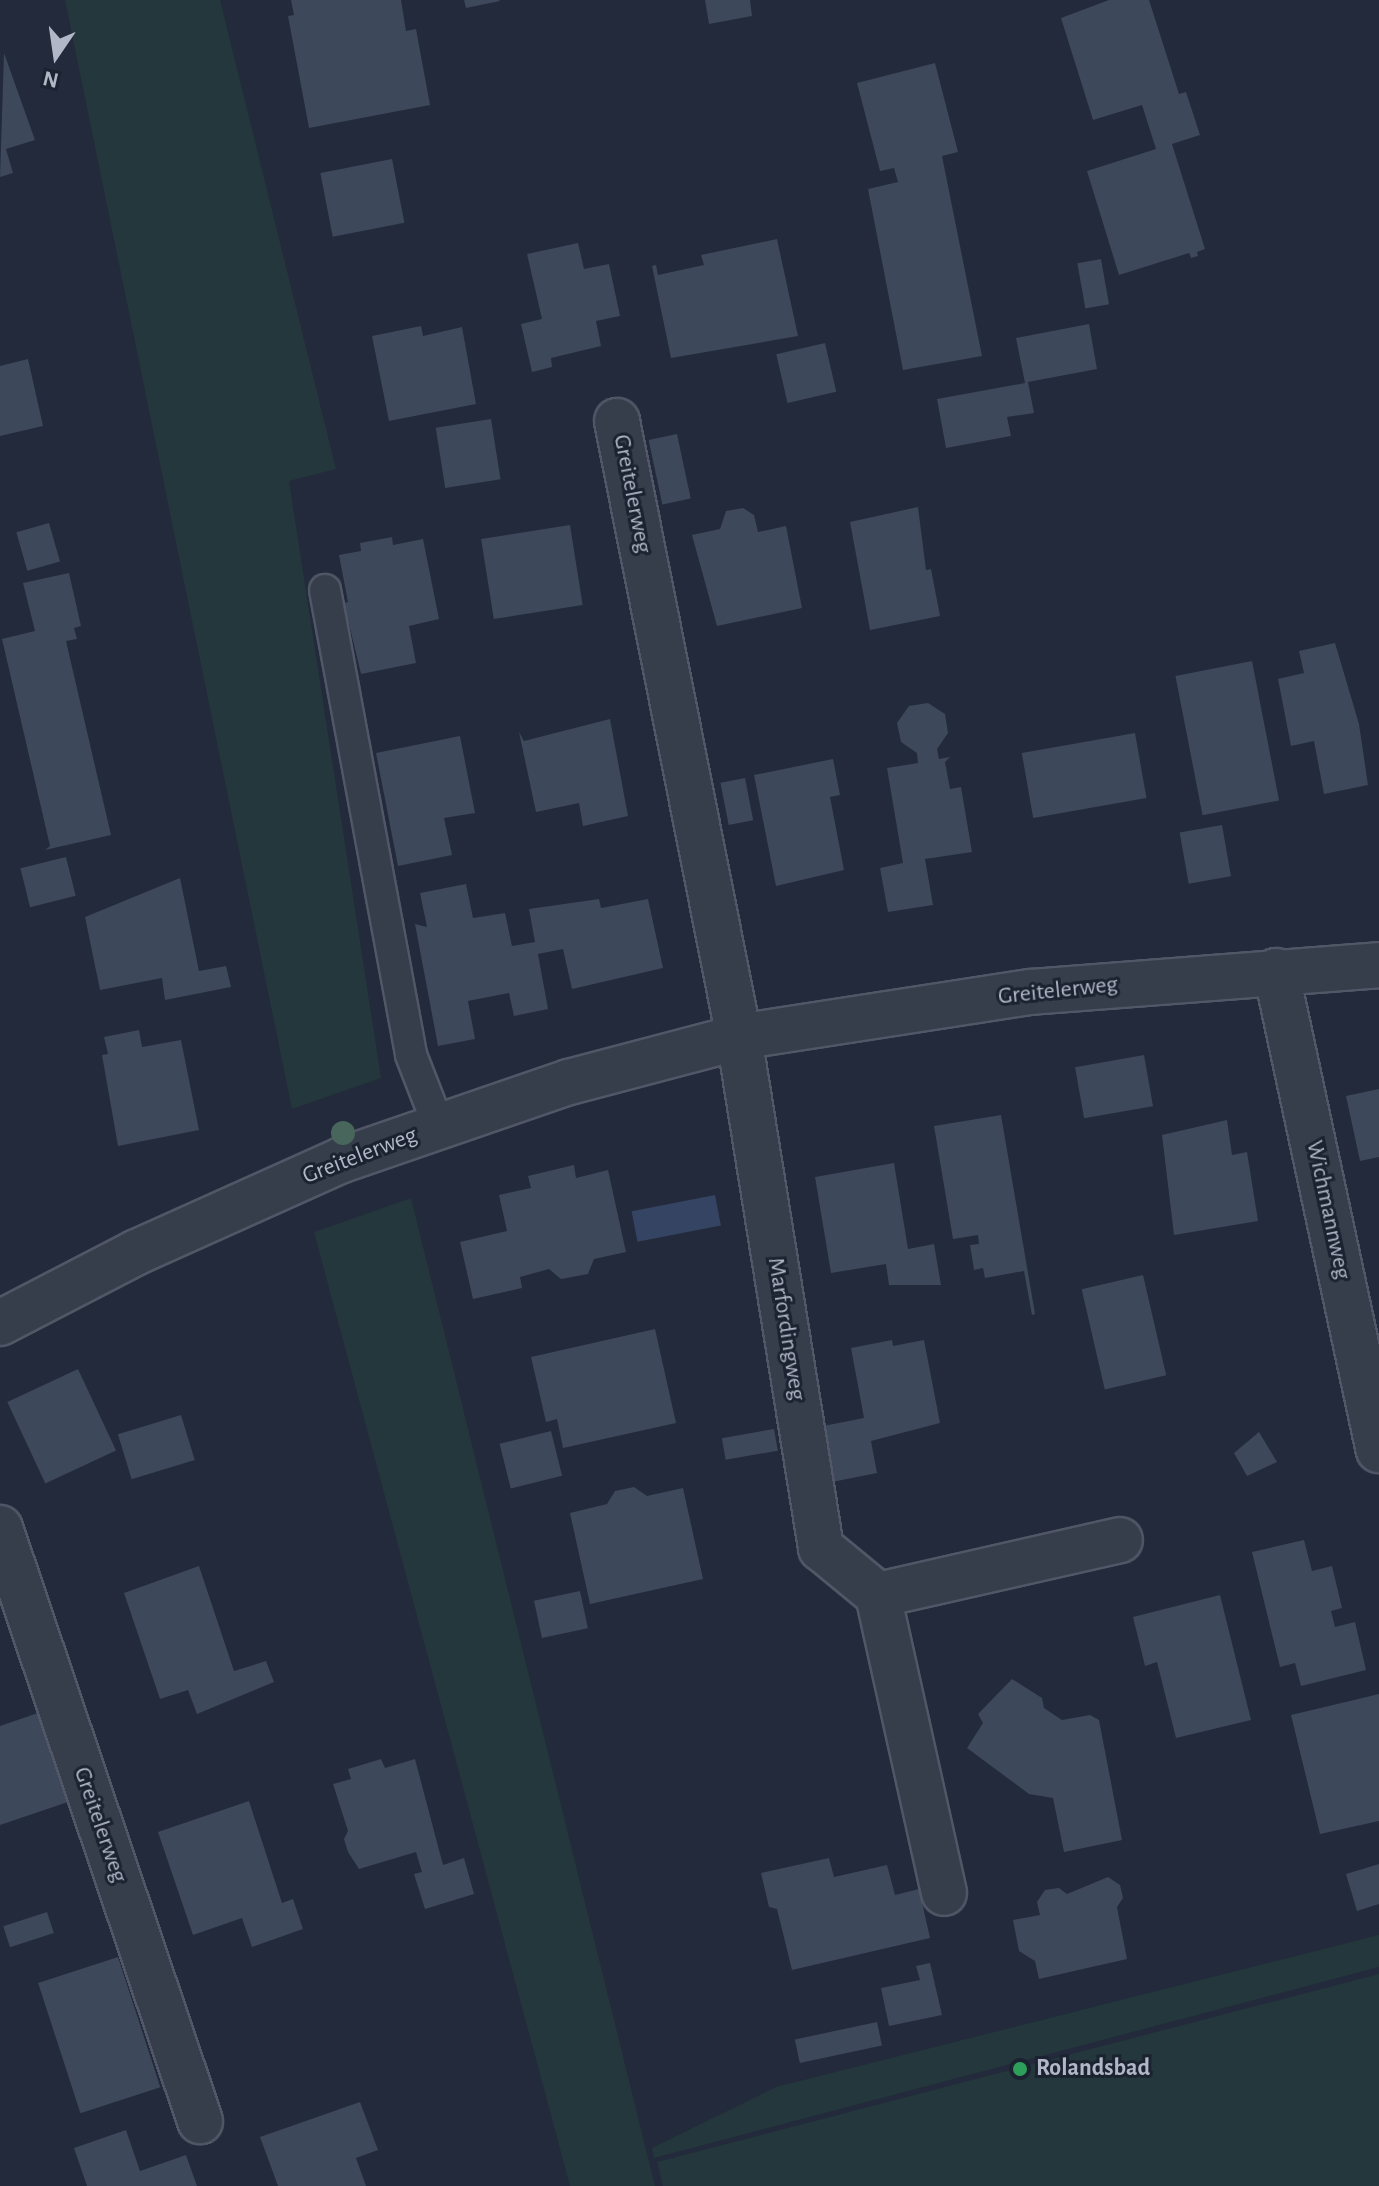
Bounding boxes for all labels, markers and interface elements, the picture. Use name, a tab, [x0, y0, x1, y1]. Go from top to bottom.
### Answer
north arrow	[16, 16, 96, 96]
text: N	[41, 67, 61, 92]
street label: Greitelerweg	[606, 432, 658, 556]
street label: Greitelerweg	[997, 970, 1119, 1012]
street label: Greitelerweg	[299, 1121, 421, 1191]
street label: Wichmannweg	[1299, 1138, 1357, 1282]
street label: Marfordingweg	[761, 1256, 811, 1402]
street label: Greitelerweg	[67, 1763, 133, 1887]
place label: Rolandsbad	[1036, 2055, 1150, 2083]
marker: Rolandsbad	[1011, 2060, 1029, 2078]

